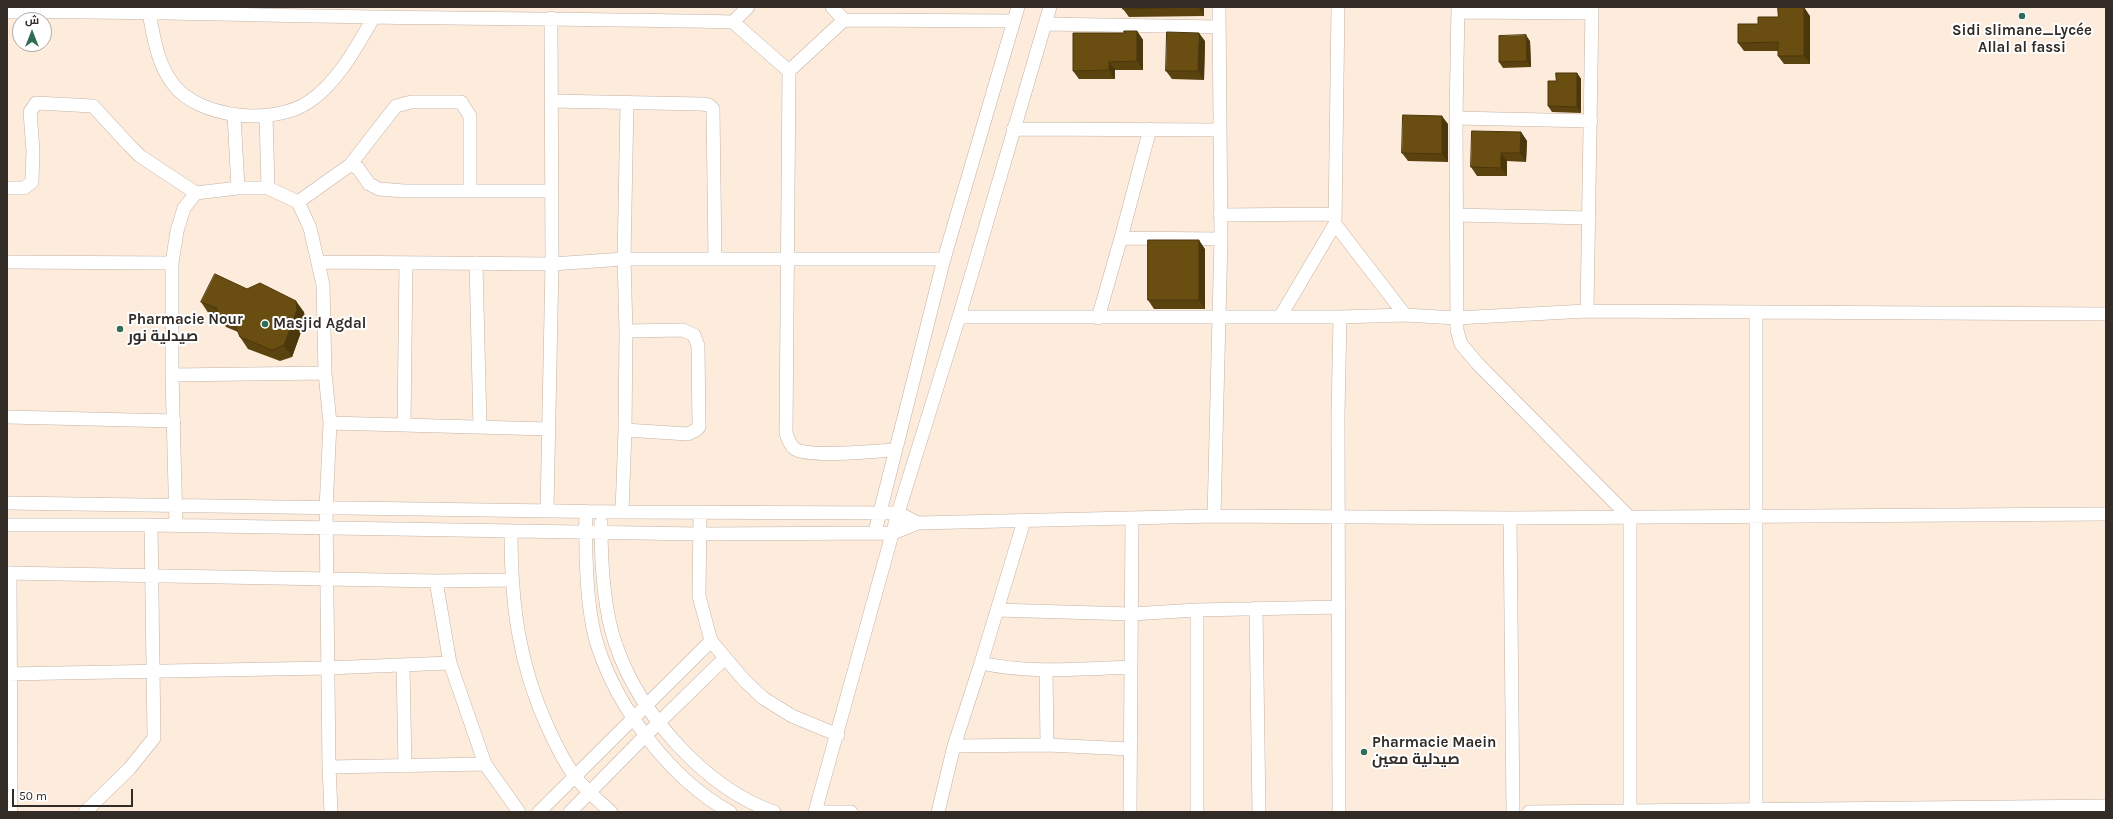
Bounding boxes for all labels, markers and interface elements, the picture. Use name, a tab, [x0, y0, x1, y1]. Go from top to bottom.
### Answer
marker: Sidi slimane_Lycée Allal al fassi	[2017, 11, 2027, 21]
north arrow	[12, 12, 52, 52]
text: ش	[25, 14, 39, 27]
place label: Sidi slimane_Lycée Allal al fassi	[1952, 22, 2092, 57]
place label: Pharmacie Nour صيدلية نور	[128, 311, 243, 346]
place label: Masjid Agdal	[273, 315, 366, 333]
marker: Masjid Agdal	[260, 319, 270, 329]
marker: Pharmacie Nour صيدلية نور	[115, 324, 125, 334]
place label: Pharmacie Maein صيدلية معين	[1372, 734, 1496, 769]
marker: Pharmacie Maein صيدلية معين	[1359, 747, 1369, 757]
scale bar	[14, 781, 135, 807]
text: 50 m	[19, 789, 47, 803]

